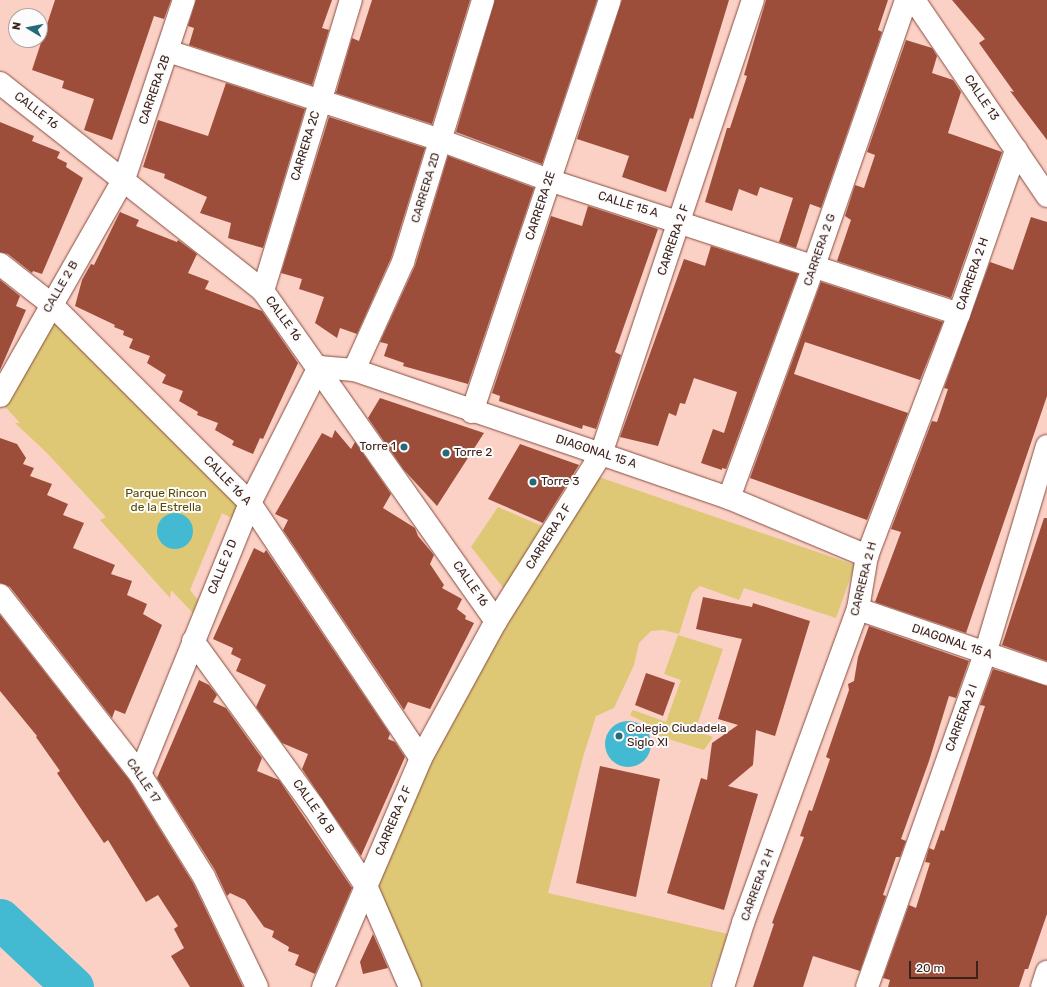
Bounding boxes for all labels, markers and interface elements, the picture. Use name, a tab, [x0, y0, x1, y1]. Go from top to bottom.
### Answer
north arrow	[8, 8, 48, 48]
text: N	[10, 21, 24, 31]
street label: CARRERA 2B	[136, 53, 174, 127]
street label: CALLE 13	[960, 72, 1002, 124]
street label: CALLE 16	[11, 89, 61, 133]
street label: CARRERA 2C	[288, 109, 324, 183]
street label: CARRERA 2D	[408, 151, 444, 225]
street label: CARRERA 2E	[523, 169, 559, 243]
street label: CALLE 15 A	[596, 189, 660, 221]
street label: CARRERA 2 F	[655, 202, 693, 278]
street label: CARRERA 2 G	[801, 212, 839, 288]
street label: CARRERA 2 H	[954, 236, 992, 312]
street label: CALLE 2 B	[40, 258, 82, 316]
street label: CALLE 16	[262, 294, 304, 344]
street label: DIAGONAL 15 A	[553, 432, 639, 472]
place label: Torre 1	[360, 440, 396, 454]
marker: Torre 1	[399, 442, 409, 452]
place label: Torre 2	[454, 446, 492, 460]
marker: Torre 2	[441, 448, 451, 458]
street label: CALLE 16 A	[200, 453, 254, 509]
place label: Torre 3	[541, 475, 580, 489]
marker: Torre 3	[528, 477, 538, 487]
park label: Parque Rincon de la Estrella	[125, 487, 207, 515]
street label: CARRERA 2 F	[523, 501, 575, 573]
street label: CALLE 2 D	[205, 537, 241, 597]
street label: CARRERA 2 H	[848, 540, 880, 618]
street label: CALLE 16	[449, 559, 491, 609]
street label: DIAGONAL 15 A	[909, 621, 995, 663]
street label: CARRERA 2 I	[943, 682, 981, 754]
place label: Colegio Ciudadela Siglo XI	[627, 722, 727, 750]
marker: Colegio Ciudadela Siglo XI	[614, 731, 624, 741]
street label: CALLE 17	[123, 756, 163, 806]
street label: CALLE 16 B	[289, 777, 337, 837]
street label: CARRERA 2 F	[373, 784, 415, 858]
street label: CARRERA 2 H	[738, 847, 778, 923]
scale bar	[911, 953, 980, 979]
text: 20 m	[916, 961, 944, 975]

